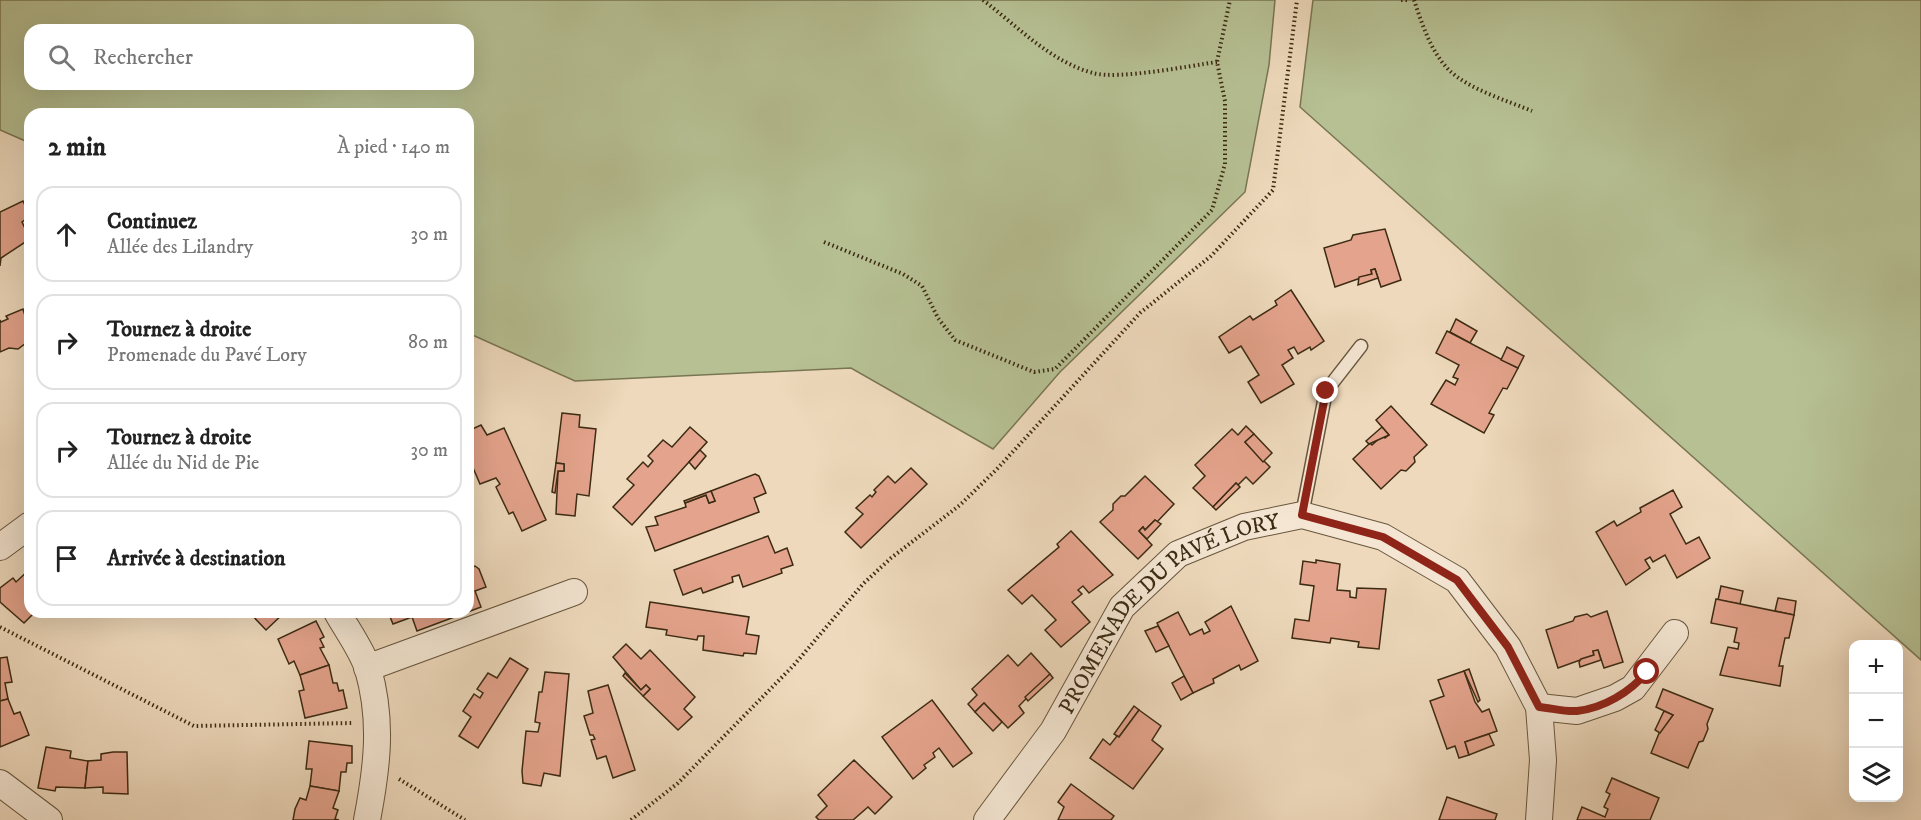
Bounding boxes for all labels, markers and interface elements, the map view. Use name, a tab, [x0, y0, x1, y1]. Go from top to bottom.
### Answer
search box	[24, 24, 474, 90]
icon: search	[45, 41, 78, 74]
text: Rechercher	[93, 44, 193, 71]
text: 2 min	[48, 131, 106, 164]
text: À pied · 140 m	[337, 135, 450, 160]
text: Continuez	[107, 208, 197, 235]
icon: ahead	[50, 218, 83, 251]
text: 30 m	[410, 222, 448, 247]
text: Allée des Lilandry	[107, 235, 253, 260]
text: Tournez à droite	[107, 316, 251, 343]
icon: right	[50, 326, 83, 359]
text: 80 m	[408, 330, 448, 355]
text: Promenade du Pavé Lory	[107, 343, 307, 368]
route end	[1312, 377, 1338, 403]
text: Tournez à droite	[107, 424, 251, 451]
icon: right	[50, 434, 83, 467]
text: 30 m	[410, 438, 448, 463]
text: Allée du Nid de Pie	[107, 451, 259, 476]
street label: PROMENADE DU PAVÉ LORY	[1053, 508, 1283, 719]
icon: arrive	[50, 542, 83, 575]
text: Arrivée à destination	[107, 545, 286, 572]
map controls	[1849, 640, 1903, 802]
button: +	[1849, 640, 1903, 694]
route start	[1633, 658, 1659, 684]
button: −	[1849, 694, 1903, 748]
button: layers	[1849, 748, 1903, 802]

